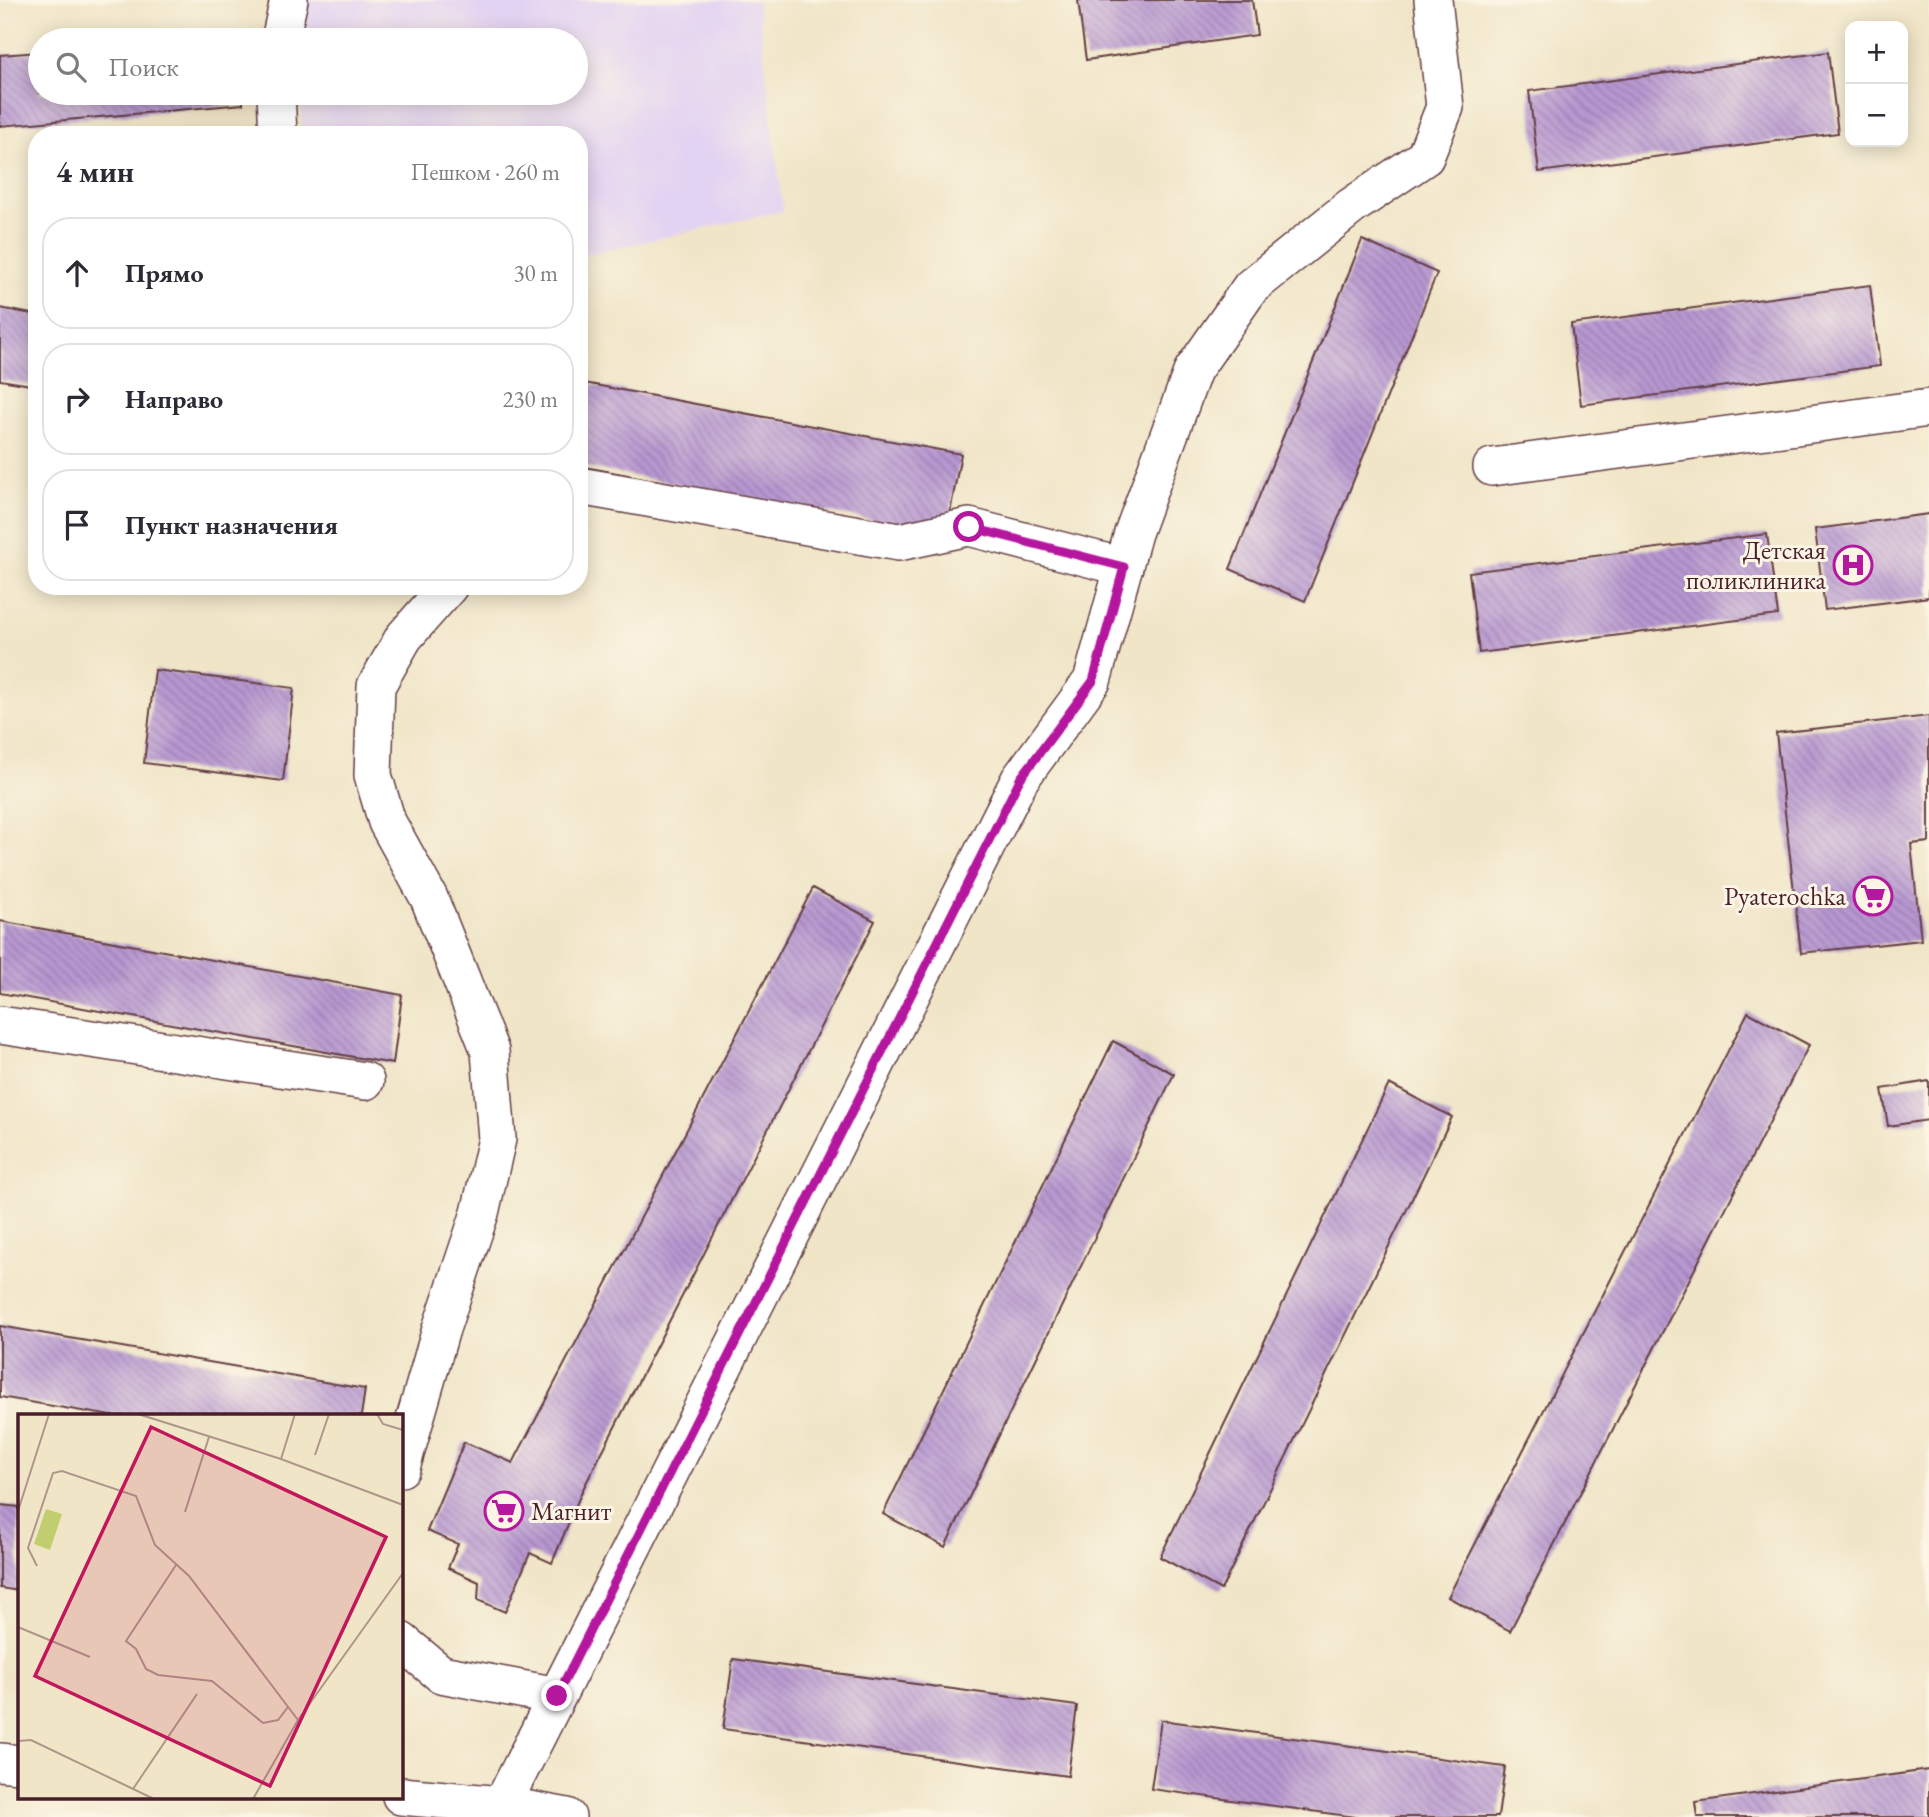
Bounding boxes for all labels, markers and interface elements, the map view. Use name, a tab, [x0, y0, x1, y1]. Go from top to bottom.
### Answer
map controls	[1845, 21, 1908, 147]
button: +	[1845, 21, 1908, 84]
search box	[28, 28, 588, 105]
icon: search	[52, 48, 90, 86]
text: Поиск	[108, 50, 179, 84]
button: −	[1845, 84, 1908, 147]
text: 4 мин	[56, 152, 134, 191]
text: Пешком · 260 m	[411, 157, 560, 187]
icon: ahead	[58, 254, 96, 292]
text: Прямо	[125, 256, 204, 290]
text: 30 m	[513, 258, 558, 288]
icon: right	[58, 380, 96, 418]
text: Направо	[125, 382, 223, 416]
text: 230 m	[502, 384, 558, 414]
icon: arrive	[58, 506, 96, 544]
text: Пункт назначения	[125, 508, 338, 542]
route start	[953, 511, 984, 542]
place label: Детская поликлиника	[1686, 533, 1827, 597]
hospital icon: Детская поликлиника	[1832, 544, 1874, 586]
supermarket icon: Pyaterochka	[1852, 875, 1894, 917]
place label: Pyaterochka	[1724, 879, 1847, 913]
inset map	[18, 1414, 402, 1800]
supermarket icon: Магнит	[483, 1490, 525, 1532]
place label: Магнит	[531, 1494, 612, 1528]
route end	[541, 1680, 572, 1711]

